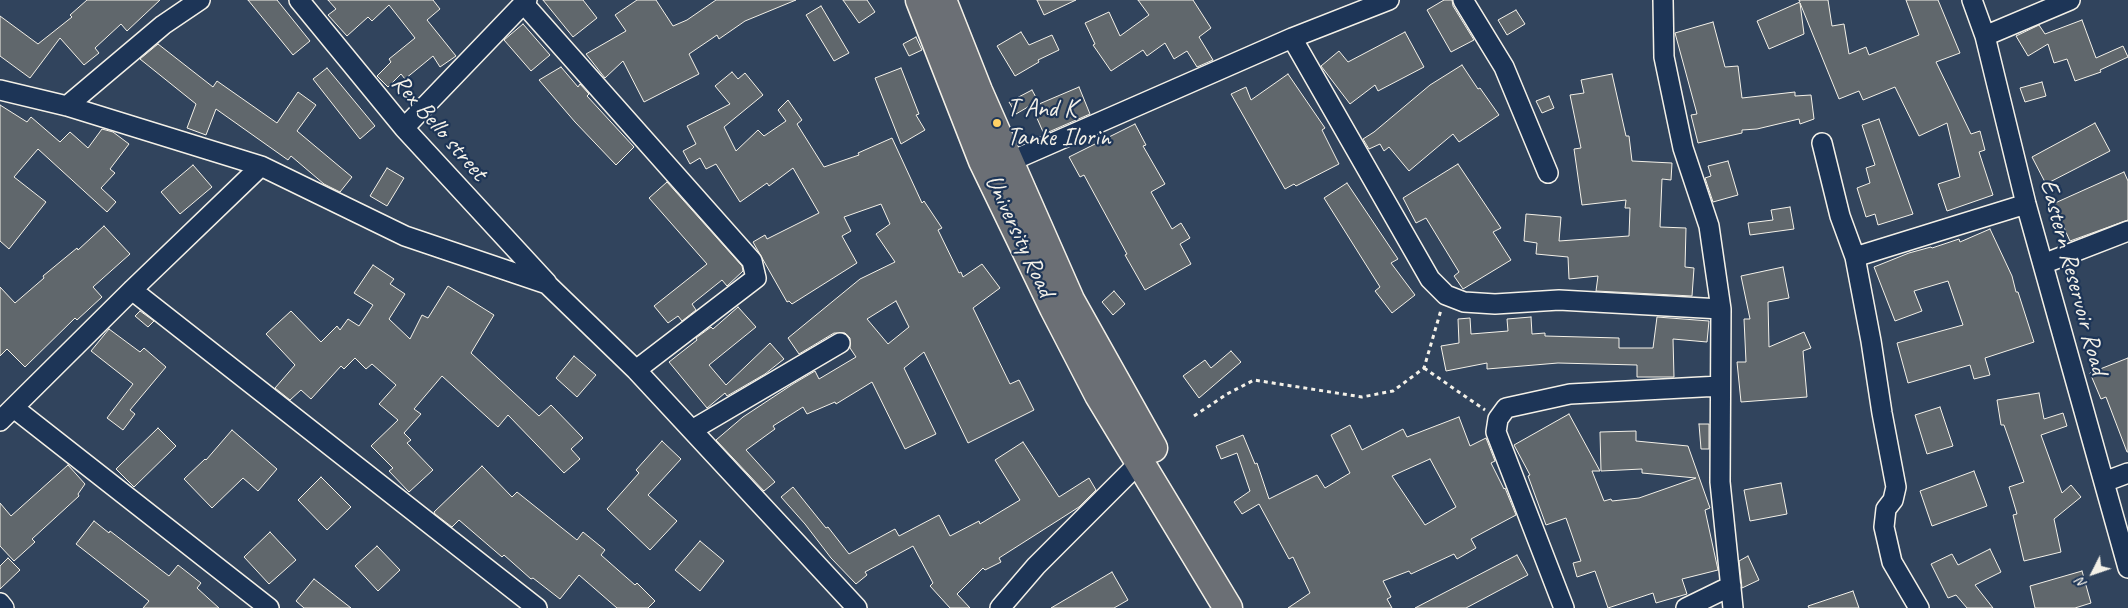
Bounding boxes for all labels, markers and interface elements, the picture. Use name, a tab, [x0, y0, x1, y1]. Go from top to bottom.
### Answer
street label: Rex Bello street	[385, 69, 493, 187]
place label: T And K Tanke Ilorin	[1007, 94, 1110, 153]
marker: T And K Tanke Ilorin	[991, 117, 1003, 129]
street label: University Road	[978, 170, 1060, 302]
street label: Eastern Reservoir Road	[2032, 176, 2114, 378]
north arrow	[2068, 548, 2118, 598]
text: N	[2072, 574, 2091, 592]

